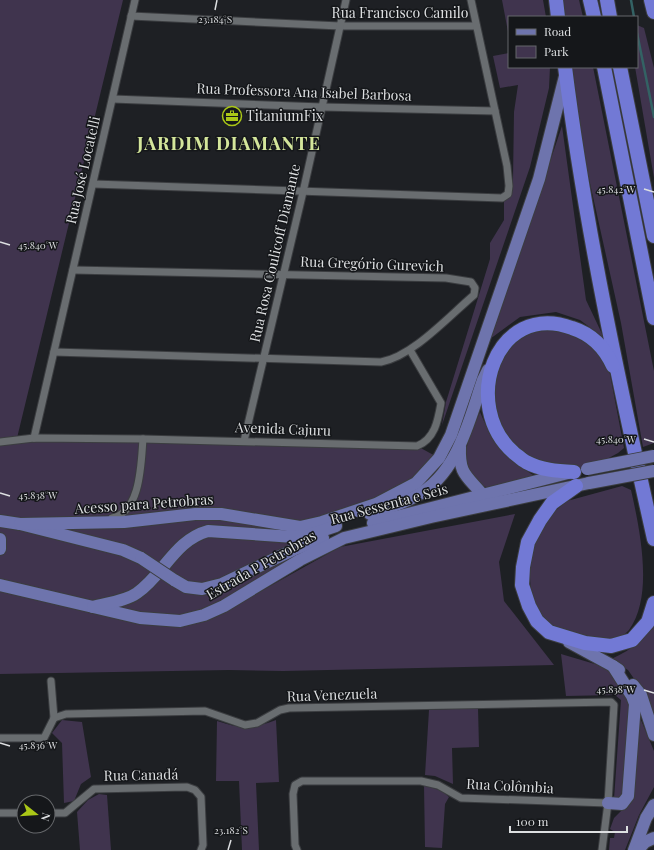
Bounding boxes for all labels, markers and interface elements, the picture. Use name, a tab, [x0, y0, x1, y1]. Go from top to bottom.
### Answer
street label: Rua Francisco Camilo	[332, 3, 469, 22]
text: 23.184°S	[198, 12, 232, 26]
legend	[508, 16, 638, 68]
text: Road	[544, 23, 571, 39]
text: Park	[544, 43, 569, 59]
street label: Rua Professora Ana Isabel Barbosa	[196, 78, 412, 105]
office icon: TitaniumFix	[221, 105, 243, 127]
place label: TitaniumFix	[246, 106, 324, 125]
street label: Rua José Locatelli	[61, 114, 104, 226]
district label: JARDIM DIAMANTE	[136, 131, 321, 155]
street label: Rua Rosa Coulicoff Diamante	[245, 162, 304, 344]
text: 45.842°W	[597, 182, 636, 196]
text: 45.840°W	[18, 238, 59, 252]
street label: Rua Gregório Gurevich	[300, 251, 445, 276]
street label: Avenida Cajuru	[234, 417, 331, 440]
text: 45.840°W	[596, 432, 637, 446]
street label: Rua Sessenta e Seis	[328, 479, 450, 528]
text: 45.838°W	[19, 488, 58, 502]
street label: Acesso para Petrobras	[73, 489, 214, 518]
street label: Estrada P Petrobras	[202, 525, 319, 604]
text: 45.838°W	[597, 682, 636, 696]
street label: Rua Venezuela	[286, 683, 378, 706]
text: 45.836°W	[19, 738, 58, 752]
street label: Rua Canadá	[104, 764, 178, 785]
street label: Rua Colômbia	[466, 774, 554, 797]
north arrow	[16, 794, 56, 834]
scale bar	[510, 808, 627, 834]
text: N	[38, 811, 54, 823]
text: 100 m	[516, 813, 549, 829]
text: 23.182°S	[214, 823, 248, 837]

